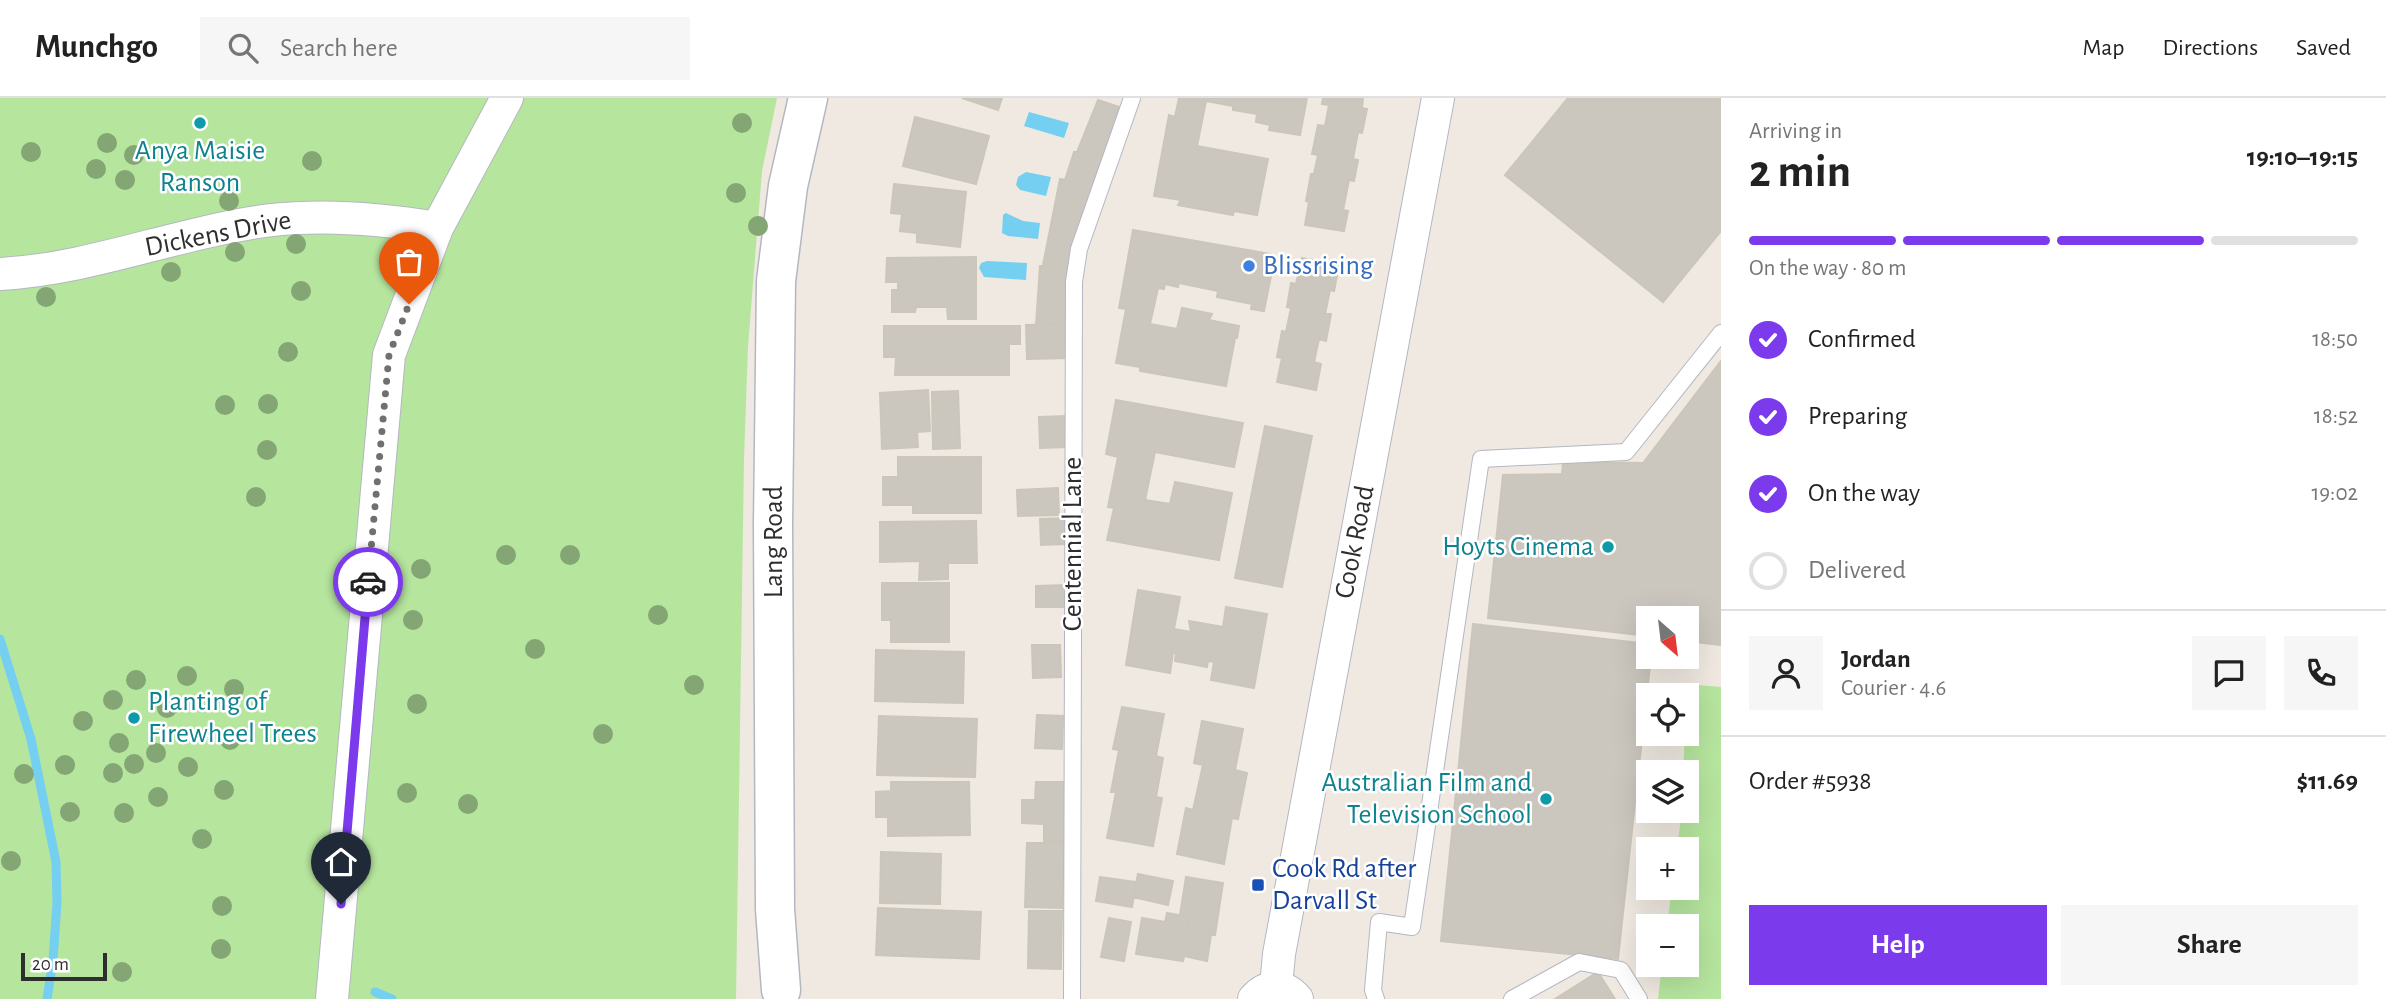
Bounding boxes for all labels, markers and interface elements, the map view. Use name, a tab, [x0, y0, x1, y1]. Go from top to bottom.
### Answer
search box	[200, 17, 690, 80]
icon: search	[224, 29, 262, 67]
text: Munchgo	[35, 31, 158, 64]
text: Search here	[280, 35, 398, 61]
text: Map	[2082, 36, 2124, 60]
text: Directions	[2162, 36, 2258, 60]
text: Saved	[2296, 36, 2351, 60]
marker: Anya Maisie Ranson	[192, 115, 208, 131]
text: Arriving in	[1749, 120, 1842, 143]
place label: Anya Maisie Ranson	[135, 137, 265, 197]
text: 19:10–19:15	[2247, 144, 2358, 170]
text: 2 min	[1749, 149, 1851, 195]
street label: Dickens Drive	[142, 206, 294, 262]
pin	[379, 232, 439, 304]
icon: bag	[390, 243, 428, 281]
place label: Blissrising	[1263, 252, 1374, 280]
text: On the way · 80 m	[1749, 257, 1906, 280]
marker: Blissrising	[1241, 258, 1257, 274]
icon: check	[1749, 321, 1787, 359]
text: Confirmed	[1808, 326, 1916, 352]
text: 18:50	[2312, 328, 2358, 351]
icon: check	[1749, 398, 1787, 436]
text: Preparing	[1808, 403, 1907, 429]
text: 18:52	[2314, 405, 2358, 428]
street label: Centennial Lane	[1059, 457, 1087, 631]
icon: check	[1749, 475, 1787, 513]
text: On the way	[1808, 480, 1920, 506]
text: 19:02	[2311, 482, 2358, 505]
street label: Cook Road	[1330, 483, 1380, 601]
street label: Lang Road	[760, 486, 788, 598]
place label: Hoyts Cinema	[1442, 533, 1594, 561]
marker: Hoyts Cinema	[1600, 539, 1616, 555]
courier	[333, 547, 403, 617]
text: Delivered	[1808, 557, 1906, 583]
icon: car	[349, 563, 387, 601]
north arrow	[1636, 606, 1699, 668]
map controls	[1636, 606, 1699, 977]
button: person	[1749, 636, 1823, 710]
button: chat	[2192, 636, 2266, 710]
button: phone	[2284, 636, 2358, 710]
text: Jordan	[1841, 646, 1911, 672]
text: Courier · 4.6	[1841, 677, 1946, 700]
button: locate	[1636, 683, 1699, 746]
place label: Planting of Firewheel Trees	[148, 688, 317, 748]
marker: Planting of Firewheel Trees	[126, 710, 142, 726]
button: layers	[1636, 760, 1699, 823]
text: Order #5938	[1749, 768, 1872, 794]
text: $11.69	[2297, 768, 2358, 794]
place label: Australian Film and Television School	[1321, 769, 1532, 829]
marker: Australian Film and Television School	[1538, 791, 1554, 807]
pin	[311, 832, 371, 904]
button: +	[1636, 837, 1699, 900]
icon: home	[322, 843, 360, 881]
place label: Cook Rd after Darvall St	[1272, 855, 1416, 915]
marker: Cook Rd after Darvall St	[1250, 877, 1266, 893]
button: Help	[1749, 905, 2047, 985]
button: Share	[2061, 905, 2358, 985]
button: −	[1636, 914, 1699, 977]
scale bar	[21, 950, 107, 982]
text: 20 m	[32, 955, 69, 974]

